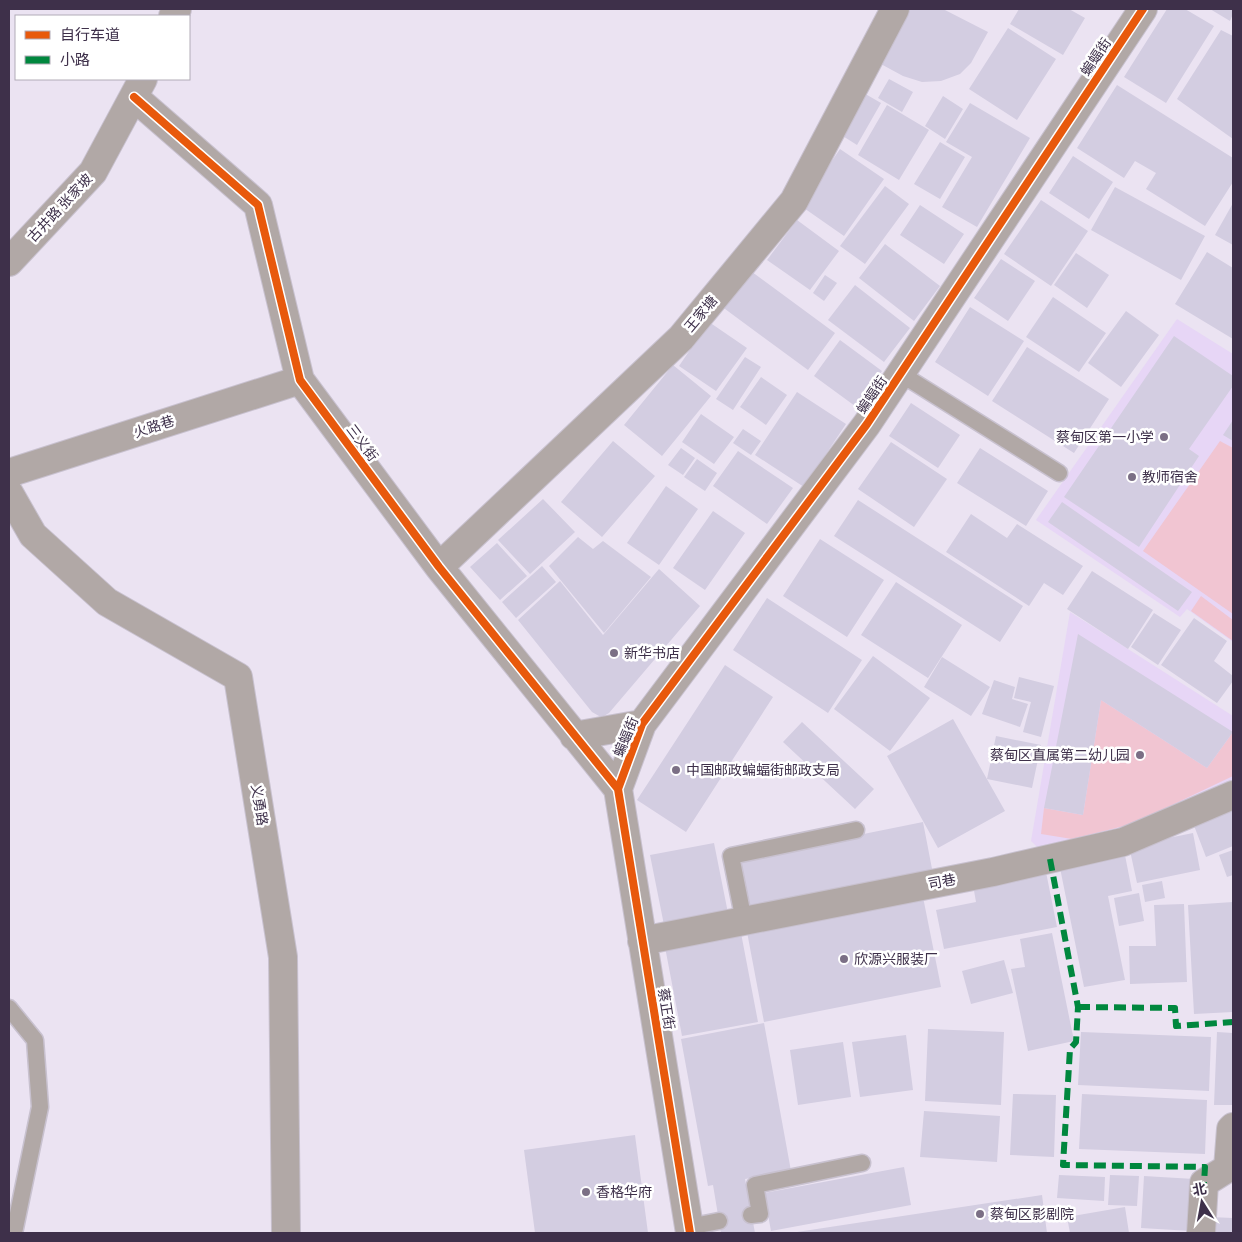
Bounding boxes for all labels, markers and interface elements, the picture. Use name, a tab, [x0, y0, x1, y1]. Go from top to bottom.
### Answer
legend	[15, 15, 190, 80]
text: 自行车道	[60, 26, 120, 44]
street label: 蝙蝠街	[1077, 35, 1115, 79]
text: 小路	[60, 51, 90, 69]
street label: 古井路 张家坡	[24, 170, 96, 246]
street label: 王家塘	[681, 292, 721, 336]
street label: 蝙蝠街	[853, 373, 891, 417]
street label: 火路巷	[131, 412, 177, 442]
street label: 三义街	[343, 421, 381, 465]
place label: 蔡甸区第一小学	[1056, 429, 1154, 446]
marker: 蔡甸区第一小学	[1158, 431, 1170, 443]
place label: 教师宿舍	[1142, 469, 1198, 486]
marker: 教师宿舍	[1126, 471, 1138, 483]
place label: 新华书店	[624, 645, 680, 662]
marker: 新华书店	[608, 647, 620, 659]
street label: 蝙蝠街	[610, 714, 642, 760]
place label: 蔡甸区直属第二幼儿园	[990, 747, 1130, 764]
marker: 蔡甸区直属第二幼儿园	[1134, 749, 1146, 761]
place label: 中国邮政蝙蝠街邮政支局	[686, 762, 840, 779]
marker: 中国邮政蝙蝠街邮政支局	[670, 764, 682, 776]
street label: 义勇路	[247, 783, 271, 827]
street label: 司巷	[927, 871, 957, 893]
place label: 欣源兴服装厂	[854, 951, 938, 968]
marker: 欣源兴服装厂	[838, 953, 850, 965]
street label: 蔡正街	[654, 987, 678, 1031]
north arrow	[1177, 1177, 1227, 1227]
text: 北	[1191, 1180, 1208, 1199]
place label: 香格华府	[596, 1184, 652, 1201]
marker: 香格华府	[580, 1186, 592, 1198]
place label: 蔡甸区影剧院	[990, 1206, 1074, 1223]
marker: 蔡甸区影剧院	[974, 1208, 986, 1220]

